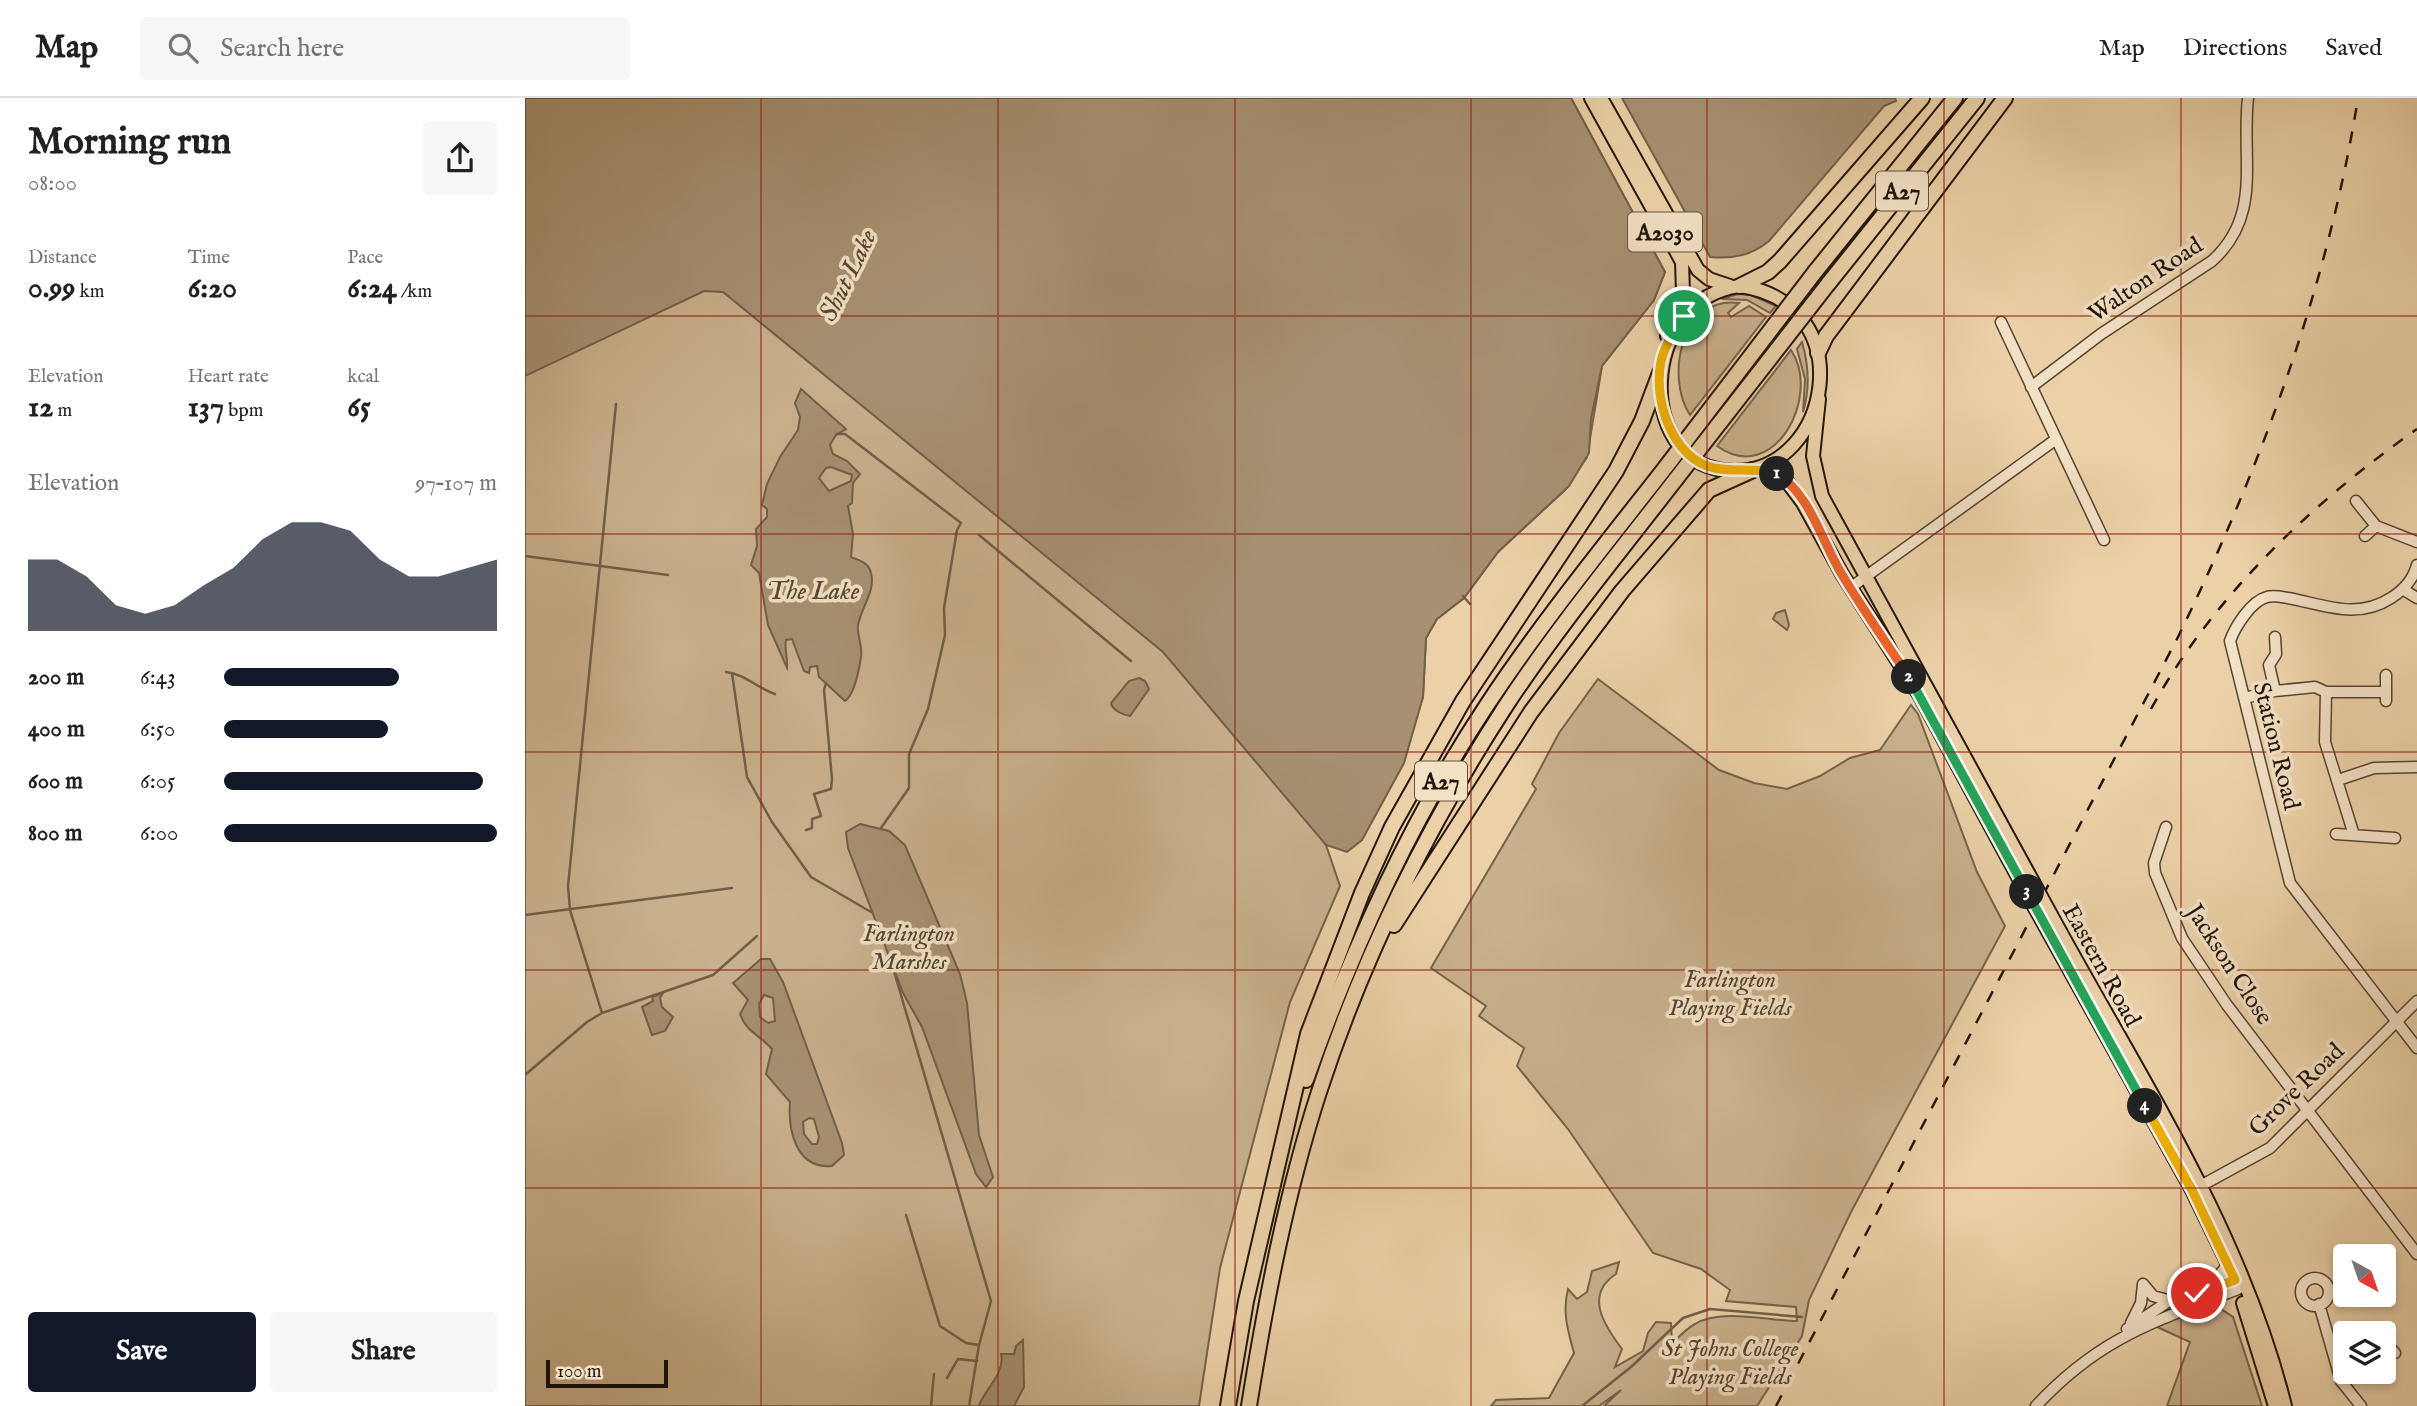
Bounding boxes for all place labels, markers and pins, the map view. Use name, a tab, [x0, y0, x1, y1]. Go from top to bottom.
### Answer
pin	[1654, 286, 1714, 346]
pin: 1	[1759, 456, 1795, 492]
pin: 2	[1891, 660, 1927, 694]
pin: 3	[2009, 874, 2045, 910]
pin: 4	[2127, 1088, 2163, 1124]
pin	[2167, 1263, 2227, 1323]

